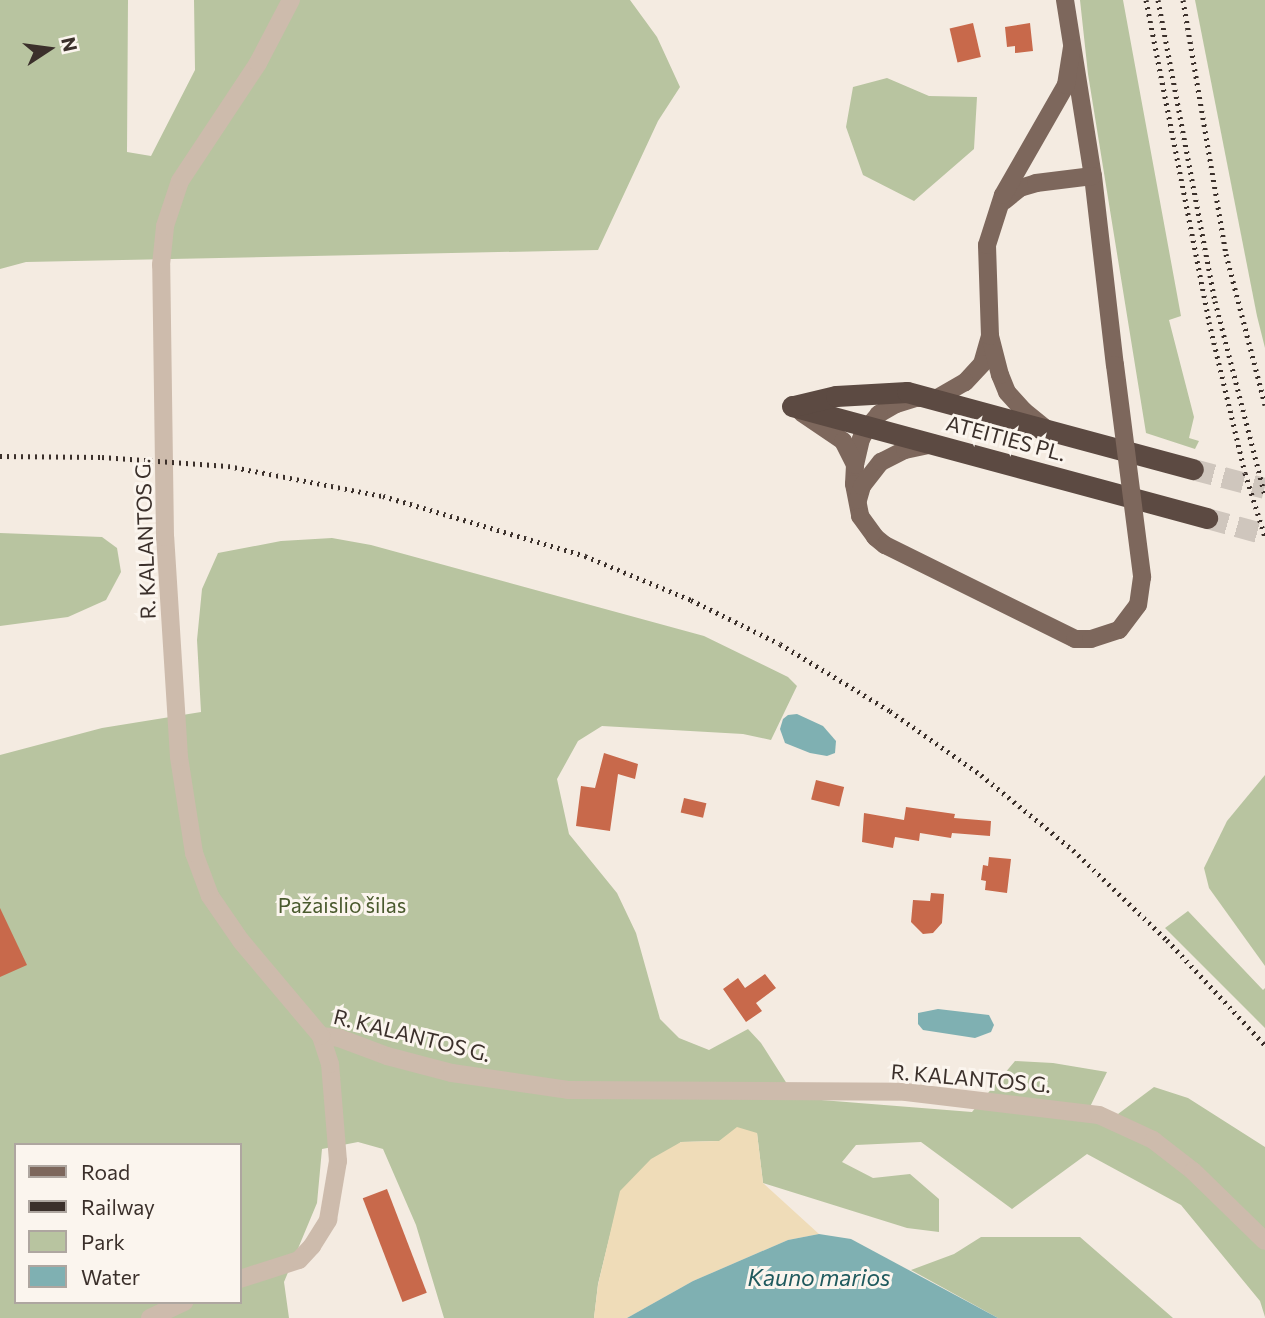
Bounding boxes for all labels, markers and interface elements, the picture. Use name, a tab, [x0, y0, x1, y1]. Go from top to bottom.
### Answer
north arrow	[14, 14, 84, 84]
text: N	[57, 35, 83, 54]
street label: ATEITIES PL.	[943, 410, 1069, 466]
street label: R. KALANTOS G.	[130, 458, 160, 620]
park label: Pažaislio šilas	[278, 892, 406, 918]
street label: R. KALANTOS G.	[331, 1003, 493, 1067]
street label: R. KALANTOS G.	[890, 1058, 1052, 1098]
legend	[14, 1143, 242, 1304]
text: Road	[81, 1159, 130, 1184]
text: Railway	[81, 1194, 155, 1219]
text: Park	[81, 1229, 125, 1254]
water label: Kauno marios	[748, 1263, 890, 1291]
text: Water	[81, 1264, 140, 1289]

